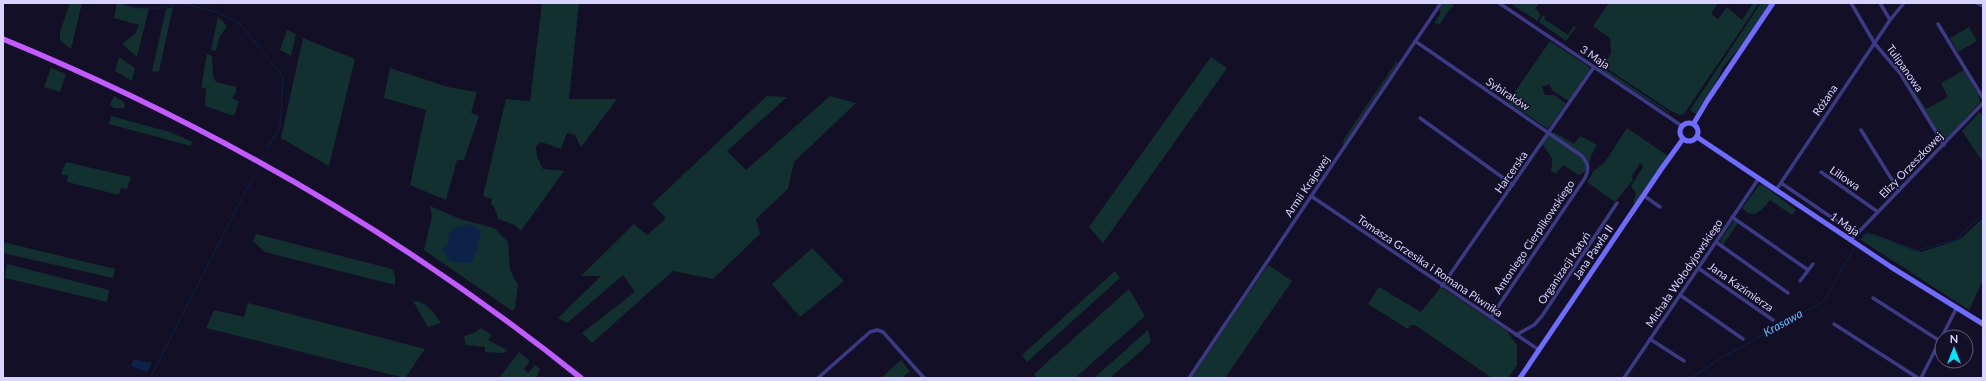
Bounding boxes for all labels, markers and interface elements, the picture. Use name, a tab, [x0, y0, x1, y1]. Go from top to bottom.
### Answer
street label: 3 Maja	[1578, 42, 1613, 71]
street label: Tulipanowa	[1884, 42, 1926, 94]
street label: Sybiraków	[1484, 74, 1533, 113]
street label: Różana	[1809, 82, 1840, 118]
street label: Elizy Orzeszkowej	[1876, 129, 1946, 200]
street label: Harcerska	[1491, 148, 1530, 195]
street label: Armii Krajowej	[1281, 152, 1332, 219]
street label: Liliowa	[1828, 163, 1863, 192]
street label: Antoniego Cierplikowskiego	[1491, 177, 1577, 296]
street label: 1 Maja	[1828, 209, 1863, 238]
street label: Tomasza Grzesika i Romana Piwnika	[1355, 212, 1505, 319]
street label: Michała Wołodyjowskiego	[1642, 216, 1725, 329]
street label: Jana Pawła II	[1570, 222, 1615, 281]
street label: Organizacji Katyń	[1535, 229, 1593, 306]
street label: Jana Kazimierza	[1706, 259, 1776, 314]
water label: Krasawa	[1760, 306, 1805, 340]
north arrow	[1934, 329, 1974, 369]
text: N	[1950, 332, 1958, 345]

